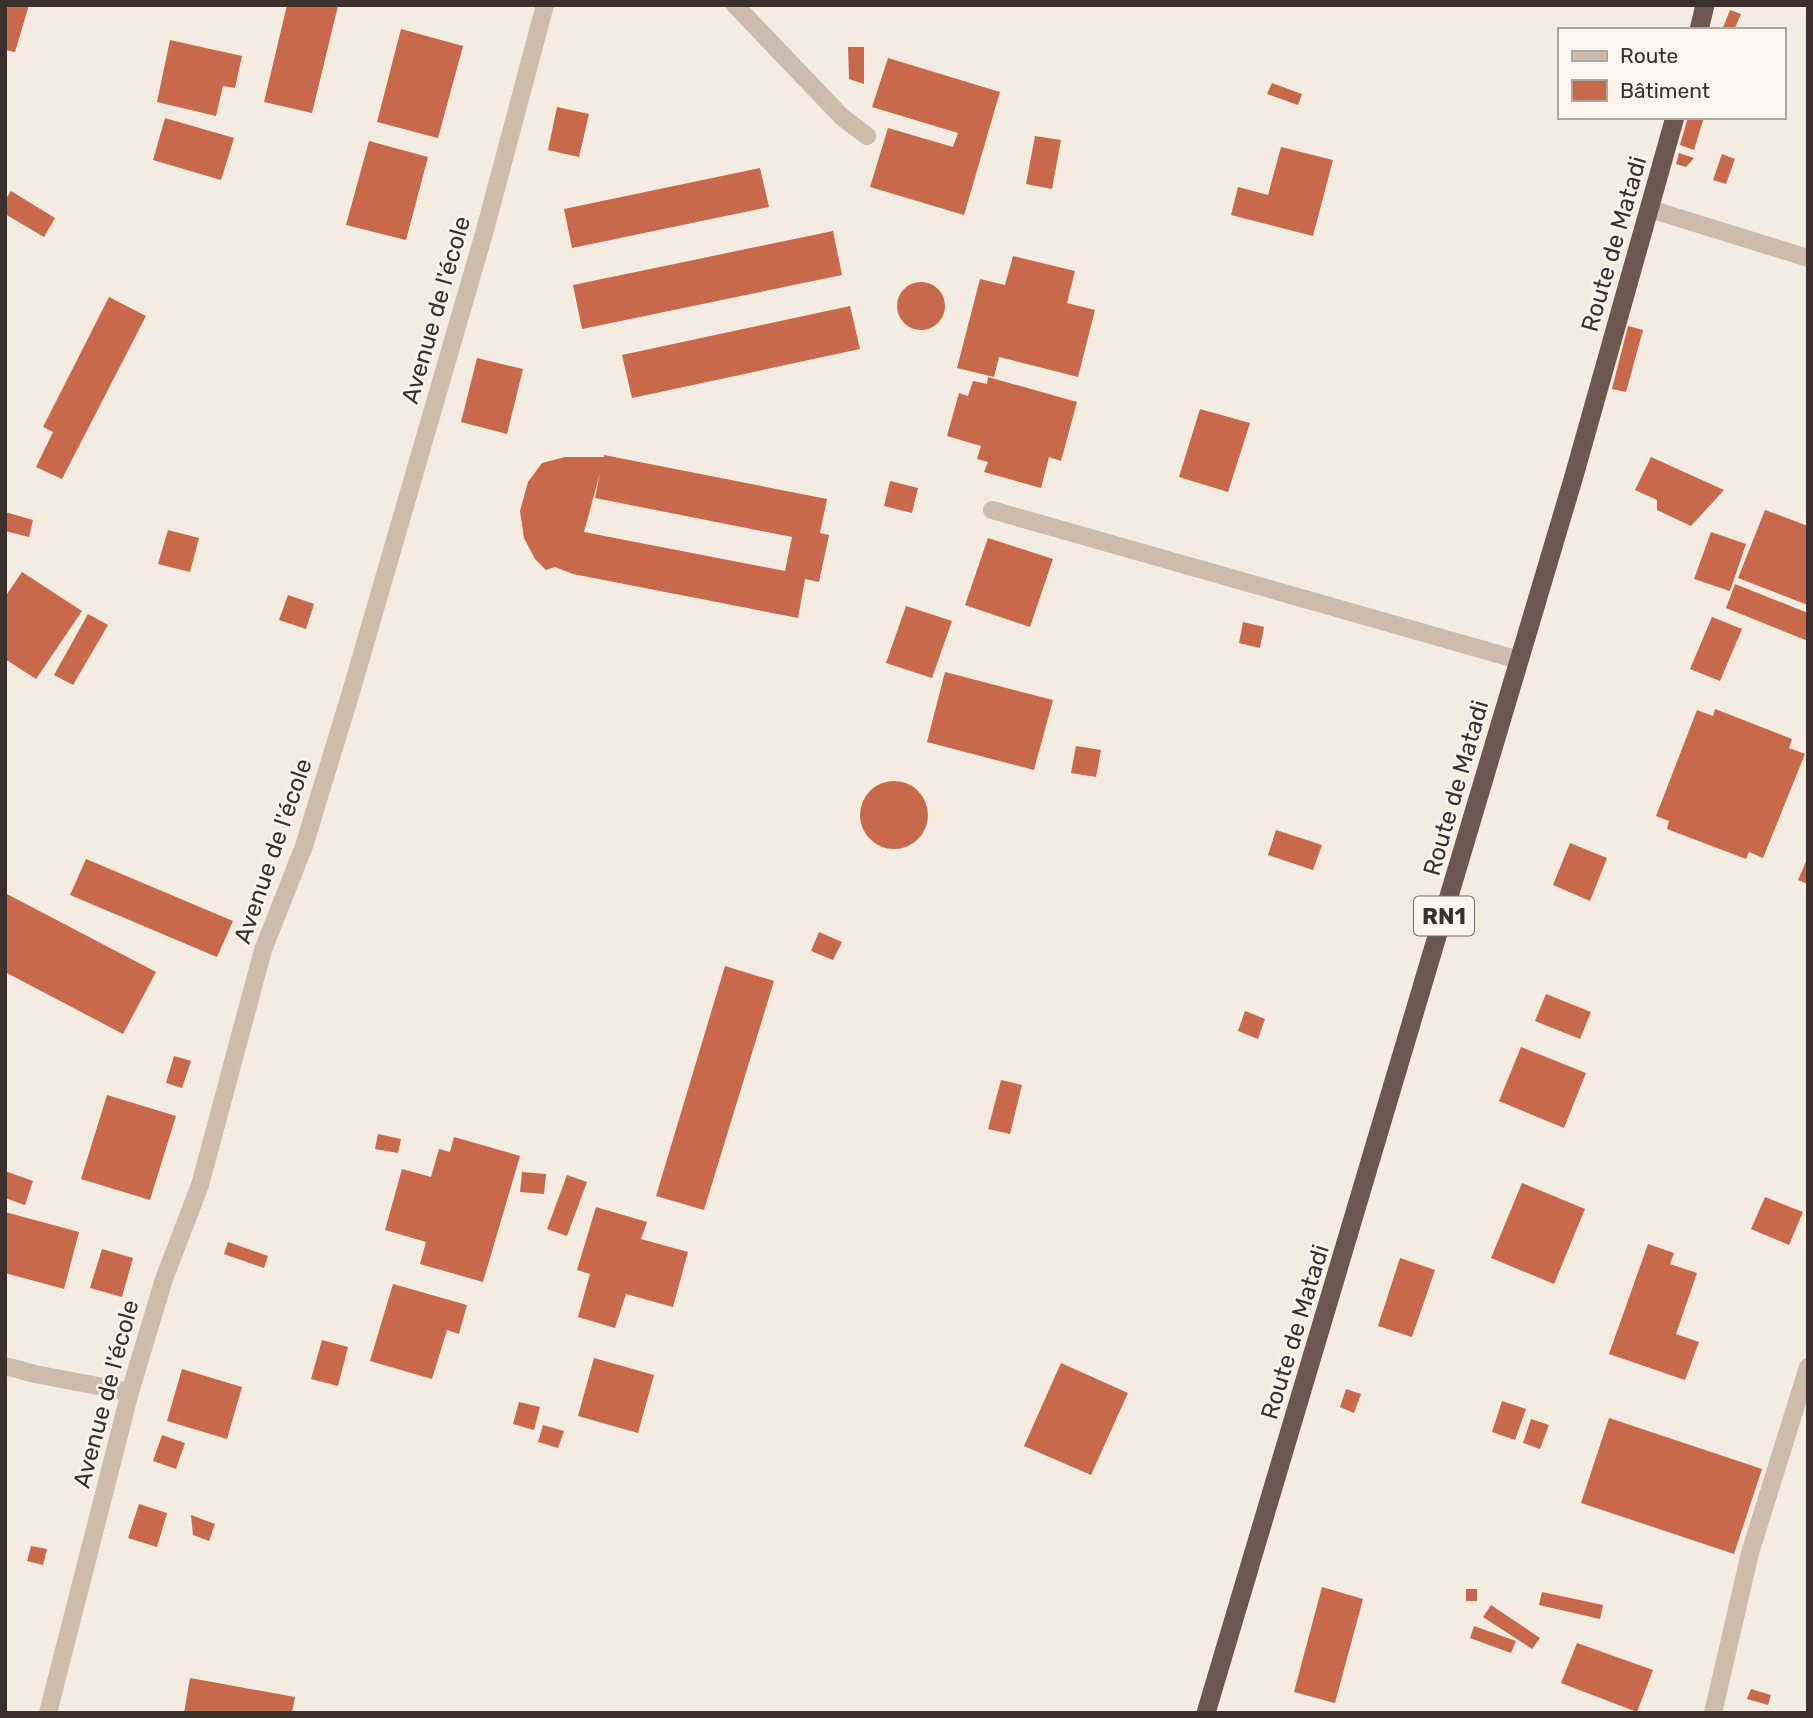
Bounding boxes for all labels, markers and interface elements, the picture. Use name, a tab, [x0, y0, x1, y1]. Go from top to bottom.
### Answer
legend	[1558, 28, 1785, 119]
text: Route	[1620, 43, 1678, 68]
text: Bâtiment	[1620, 78, 1710, 103]
street label: Route de Matadi	[1576, 153, 1652, 335]
street label: Avenue de l'école	[396, 213, 476, 407]
street label: Route de Matadi	[1418, 697, 1494, 879]
street label: Avenue de l'école	[228, 755, 318, 947]
road number: RN1	[1414, 897, 1474, 936]
street label: Route de Matadi	[1255, 1241, 1335, 1423]
street label: Avenue de l'école	[67, 1297, 145, 1491]

